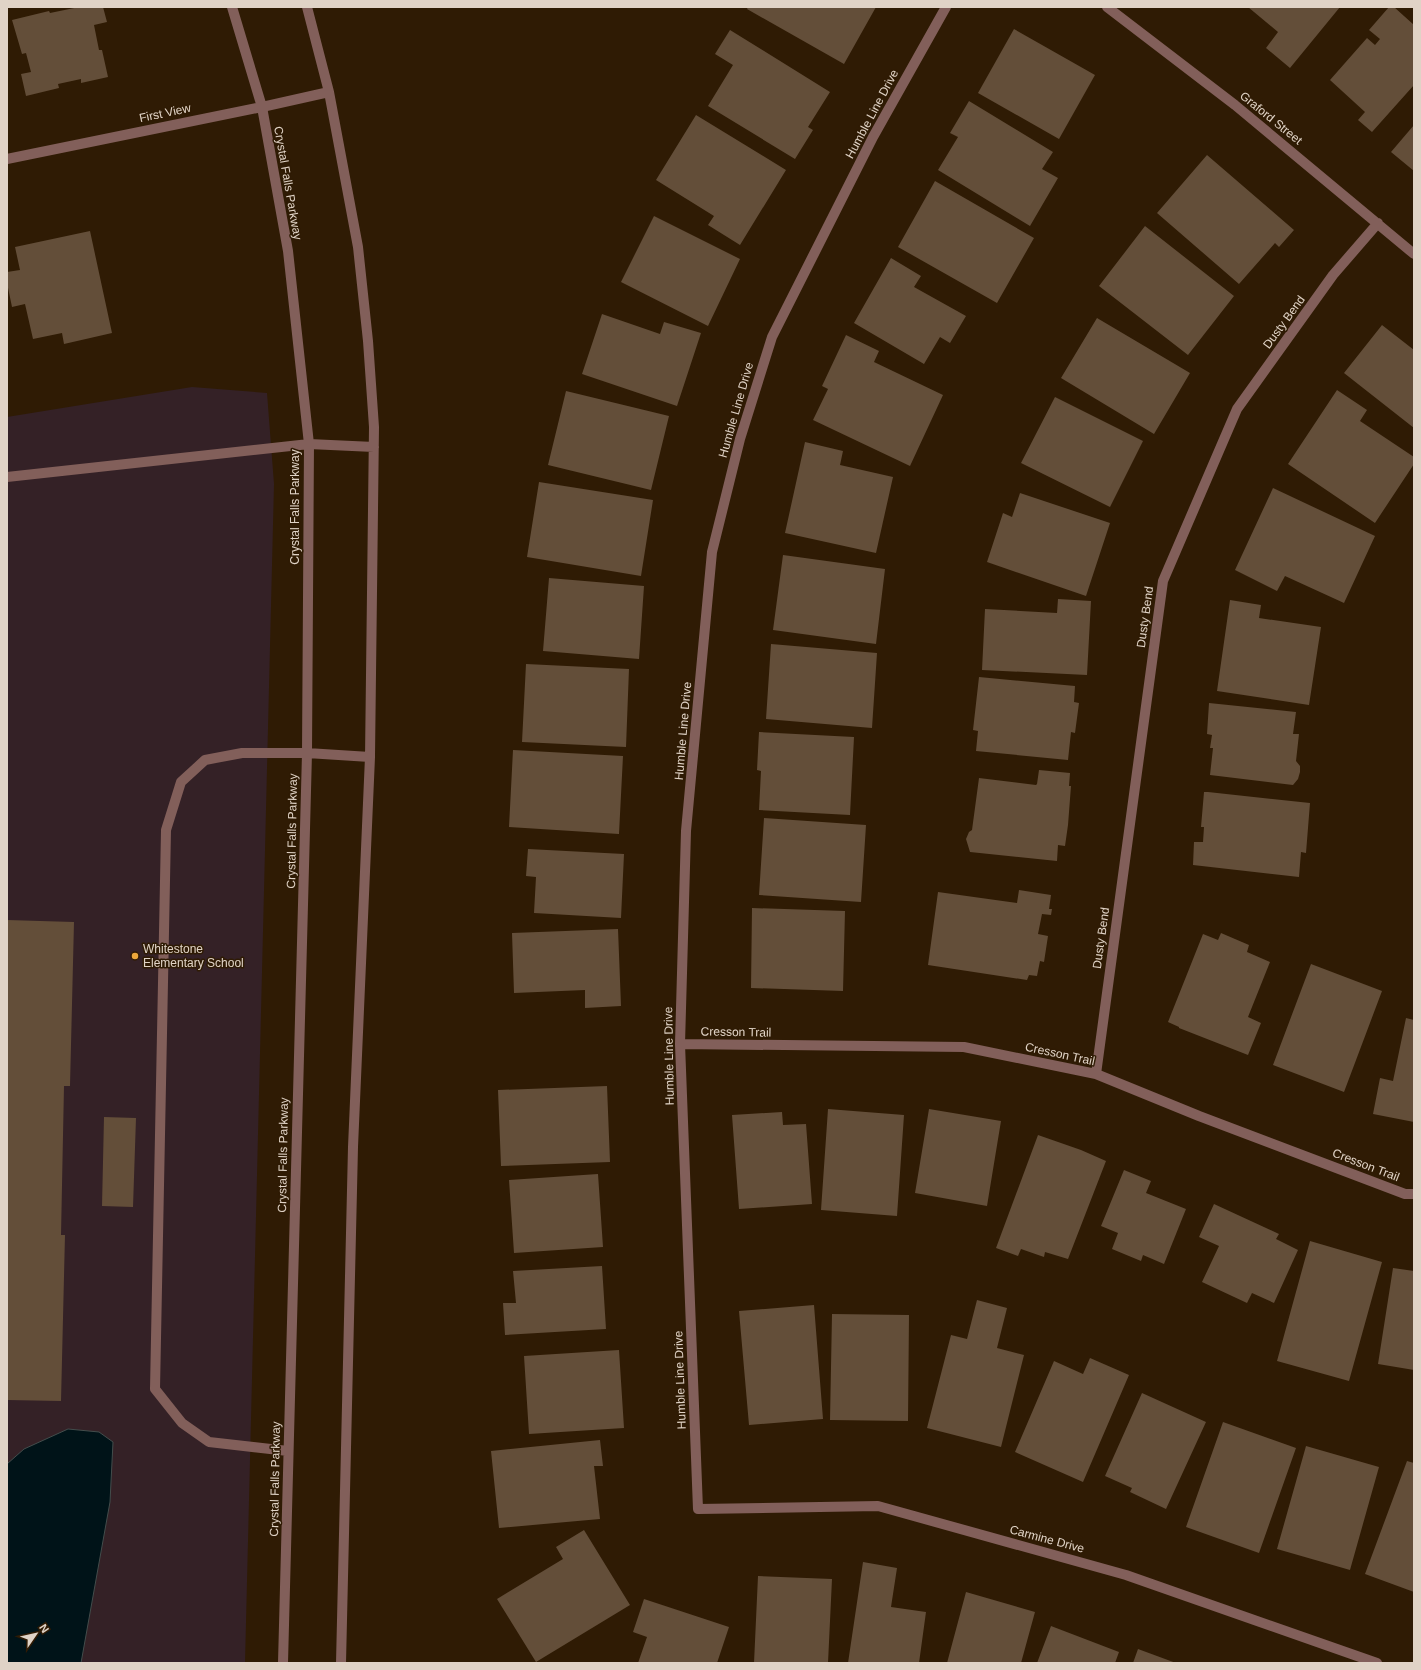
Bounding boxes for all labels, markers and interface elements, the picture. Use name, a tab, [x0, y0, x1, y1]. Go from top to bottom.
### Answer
street label: Humble Line Drive	[843, 67, 902, 161]
street label: Graford Street	[1237, 89, 1305, 148]
street label: First View	[138, 101, 192, 125]
street label: Crystal Falls Parkway	[271, 125, 305, 241]
street label: Dusty Bend	[1260, 293, 1308, 351]
street label: Humble Line Drive	[716, 360, 756, 459]
street label: Crystal Falls Parkway	[288, 449, 302, 565]
street label: Dusty Bend	[1134, 585, 1156, 649]
street label: Humble Line Drive	[672, 681, 694, 781]
street label: Crystal Falls Parkway	[284, 773, 300, 889]
street label: Dusty Bend	[1090, 906, 1112, 970]
place label: Whitestone Elementary School	[143, 942, 244, 970]
marker: Whitestone Elementary School	[130, 951, 140, 961]
street label: Humble Line Drive	[661, 1006, 677, 1105]
street label: Cresson Trail	[701, 1024, 771, 1040]
street label: Cresson Trail	[1024, 1040, 1096, 1068]
street label: Crystal Falls Parkway	[275, 1097, 291, 1213]
street label: Cresson Trail	[1330, 1146, 1402, 1184]
street label: Humble Line Drive	[671, 1330, 689, 1430]
street label: Crystal Falls Parkway	[267, 1421, 283, 1537]
street label: Carmine Drive	[1008, 1522, 1086, 1556]
north arrow	[16, 1614, 56, 1654]
text: N	[37, 1622, 52, 1635]

